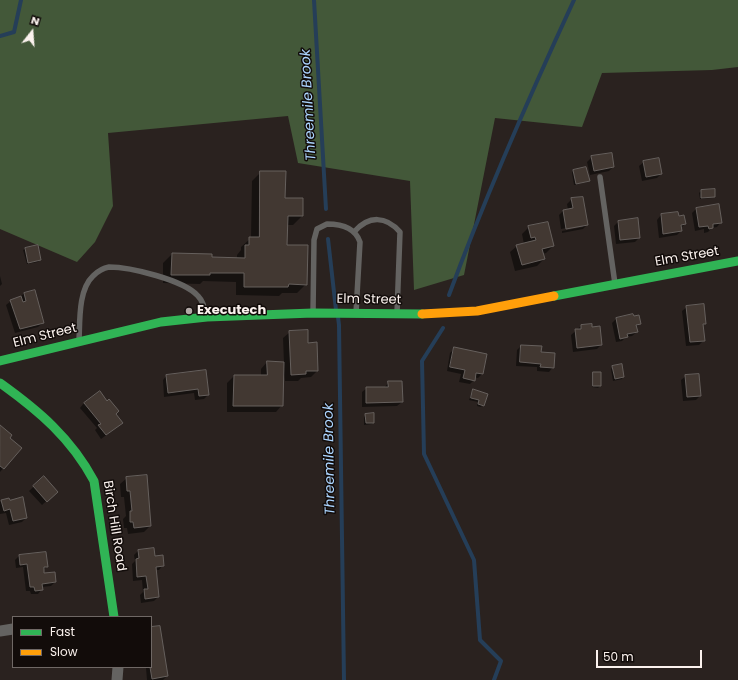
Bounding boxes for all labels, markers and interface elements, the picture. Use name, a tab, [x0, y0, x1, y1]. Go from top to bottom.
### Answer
north arrow	[12, 12, 52, 52]
text: N	[29, 12, 42, 29]
water label: Threemile Brook	[298, 49, 320, 161]
street label: Elm Street	[654, 244, 720, 270]
street label: Elm Street	[336, 292, 402, 308]
place label: Executech	[197, 303, 266, 319]
marker: Executech	[184, 306, 194, 316]
street label: Elm Street	[12, 321, 78, 351]
water label: Threemile Brook	[321, 403, 339, 515]
street label: Birch Hill Road	[99, 480, 129, 572]
legend	[12, 616, 152, 668]
text: Fast	[50, 623, 75, 640]
scale bar	[598, 642, 704, 668]
text: Slow	[50, 643, 78, 660]
text: 50 m	[603, 648, 634, 665]

